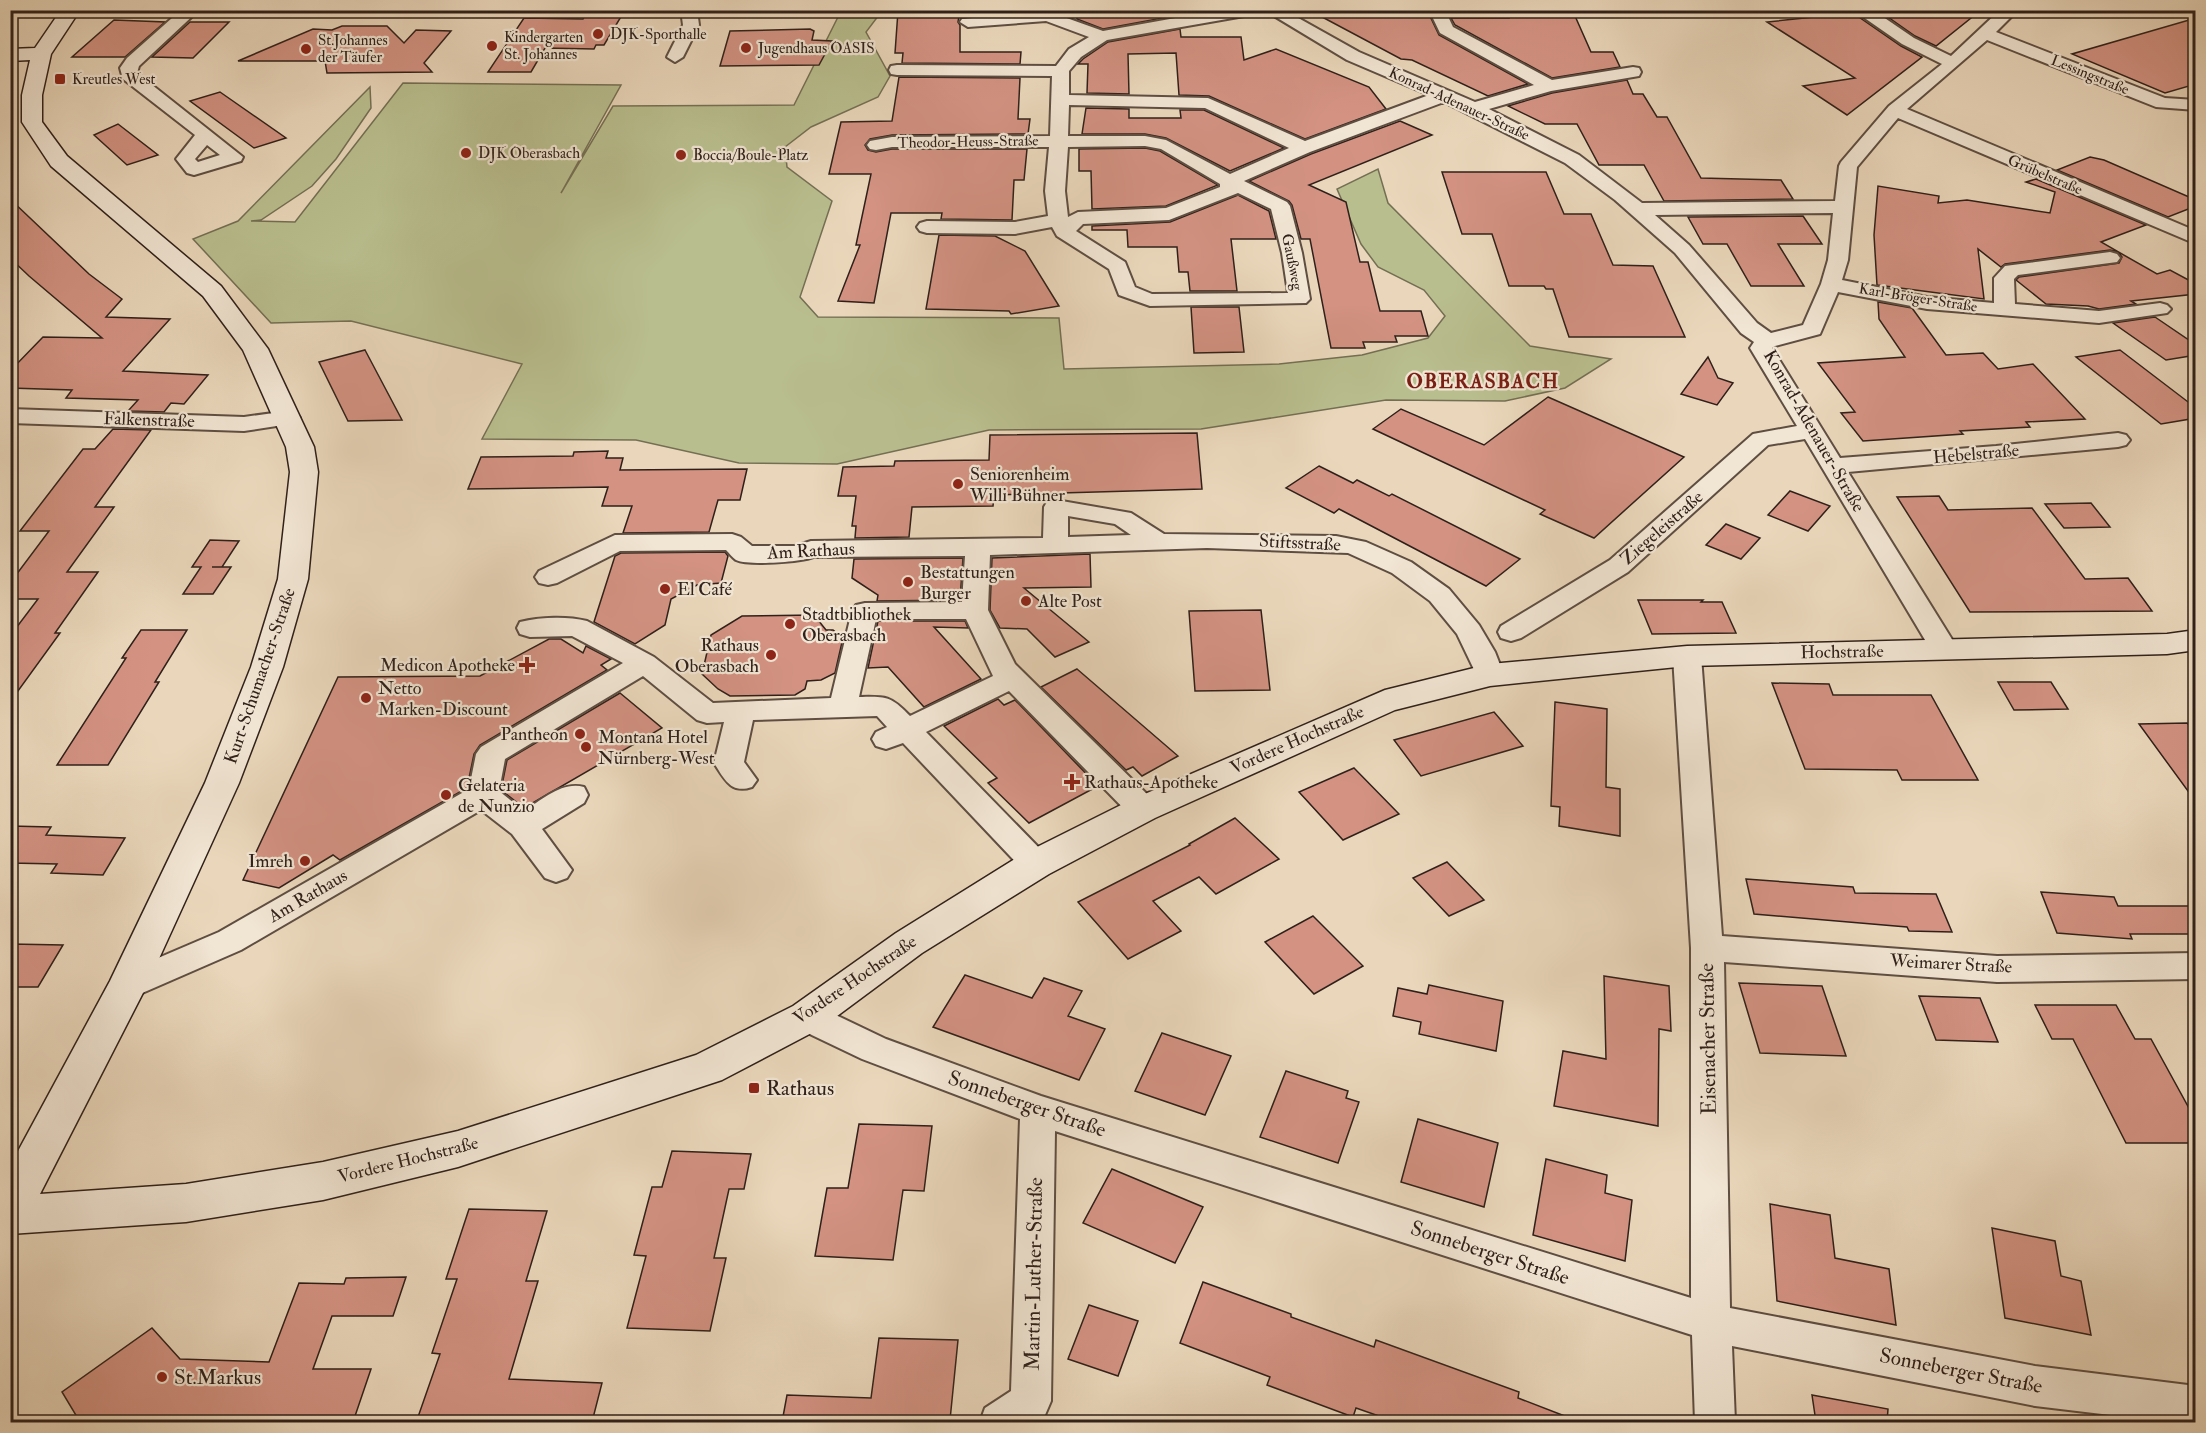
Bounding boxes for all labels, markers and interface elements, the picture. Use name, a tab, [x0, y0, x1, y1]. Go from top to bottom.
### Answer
place label: DJK-Sporthalle	[610, 25, 707, 45]
marker: DJK-Sporthalle	[591, 27, 605, 41]
place label: Kindergarten St. Johannes	[504, 28, 584, 65]
place label: St.Johannes der Täufer	[318, 31, 388, 67]
marker: Kindergarten St. Johannes	[485, 39, 499, 53]
place label: Jugendhaus OASIS	[757, 39, 875, 59]
marker: Jugendhaus OASIS	[739, 41, 753, 55]
marker: St.Johannes der Täufer	[299, 42, 313, 56]
street label: Lessingstraße	[2048, 51, 2132, 99]
street label: Konrad-Adenauer-Straße	[1386, 63, 1532, 145]
place label: Kreutles West	[72, 70, 156, 89]
marker: Kreutles West	[53, 72, 67, 86]
street label: Theodor-Heuss-Straße	[897, 131, 1039, 153]
place label: DJK Oberasbach	[478, 144, 580, 164]
marker: DJK Oberasbach	[459, 146, 473, 160]
place label: Boccia/Boule-Platz	[693, 146, 808, 165]
marker: Boccia/Boule-Platz	[674, 148, 688, 162]
street label: Grübelstraße	[2005, 151, 2085, 199]
street label: Gaußweg	[1277, 232, 1307, 292]
street label: Karl-Bröger-Straße	[1857, 279, 1979, 317]
street label: Konrad-Adenauer-Straße	[1758, 346, 1870, 517]
district label: OBERASBACH	[1406, 369, 1560, 394]
street label: Falkenstraße	[103, 407, 196, 433]
street label: Hebelstraße	[1932, 439, 2021, 469]
place label: Seniorenheim Willi Bühner	[969, 463, 1069, 507]
marker: Seniorenheim Willi Bühner	[951, 477, 965, 491]
street label: Ziegeleistraße	[1616, 485, 1709, 570]
street label: Stiftsstraße	[1259, 529, 1342, 557]
street label: Am Rathaus	[766, 537, 855, 565]
place label: Bestattungen Burger	[920, 561, 1015, 605]
marker: Bestattungen Burger	[901, 575, 915, 589]
place label: El Café	[677, 578, 733, 601]
marker: El Café	[658, 582, 672, 596]
street label: Kurt-Schumacher-Straße	[219, 584, 301, 767]
place label: Alte Post	[1037, 590, 1102, 613]
marker: Alte Post	[1019, 594, 1033, 608]
place label: Stadtbibliothek Oberasbach	[802, 603, 912, 647]
marker: Stadtbibliothek Oberasbach	[783, 617, 797, 631]
place label: Rathaus Oberasbach	[675, 634, 760, 678]
street label: Hochstraße	[1800, 640, 1884, 664]
marker: Rathaus Oberasbach	[764, 648, 778, 662]
place label: Medicon Apotheke	[380, 654, 515, 677]
marker: Medicon Apotheke	[520, 658, 534, 672]
place label: Netto Marken-Discount	[378, 677, 508, 721]
marker: Netto Marken-Discount	[359, 691, 373, 705]
street label: Vordere Hochstraße	[1227, 700, 1368, 780]
place label: Pantheon	[501, 723, 568, 746]
place label: Montana Hotel Nürnberg-West	[598, 726, 715, 770]
marker: Pantheon	[573, 727, 587, 741]
marker: Montana Hotel Nürnberg-West	[579, 740, 593, 754]
place label: Rathaus-Apotheke	[1084, 771, 1218, 794]
place label: Gelateria de Nunzio	[458, 774, 535, 818]
marker: Rathaus-Apotheke	[1065, 775, 1079, 789]
marker: Gelateria de Nunzio	[439, 788, 453, 802]
place label: Imreh	[248, 850, 294, 873]
marker: Imreh	[298, 854, 312, 868]
street label: Am Rathaus	[263, 864, 352, 928]
street label: Vordere Hochstraße	[789, 930, 922, 1030]
street label: Weimarer Straße	[1888, 949, 2013, 979]
street label: Eisenacher Straße	[1693, 963, 1723, 1115]
street label: Sonneberger Straße	[944, 1064, 1110, 1144]
place label: Rathaus	[766, 1075, 834, 1102]
marker: Rathaus	[747, 1081, 761, 1095]
street label: Vordere Hochstraße	[335, 1131, 481, 1189]
street label: Martin-Luther-Straße	[1019, 1177, 1049, 1371]
street label: Sonneberger Straße	[1407, 1215, 1573, 1291]
street label: Sonneberger Straße	[1877, 1342, 2045, 1400]
place label: St.Markus	[174, 1364, 261, 1391]
marker: St.Markus	[155, 1370, 169, 1384]

